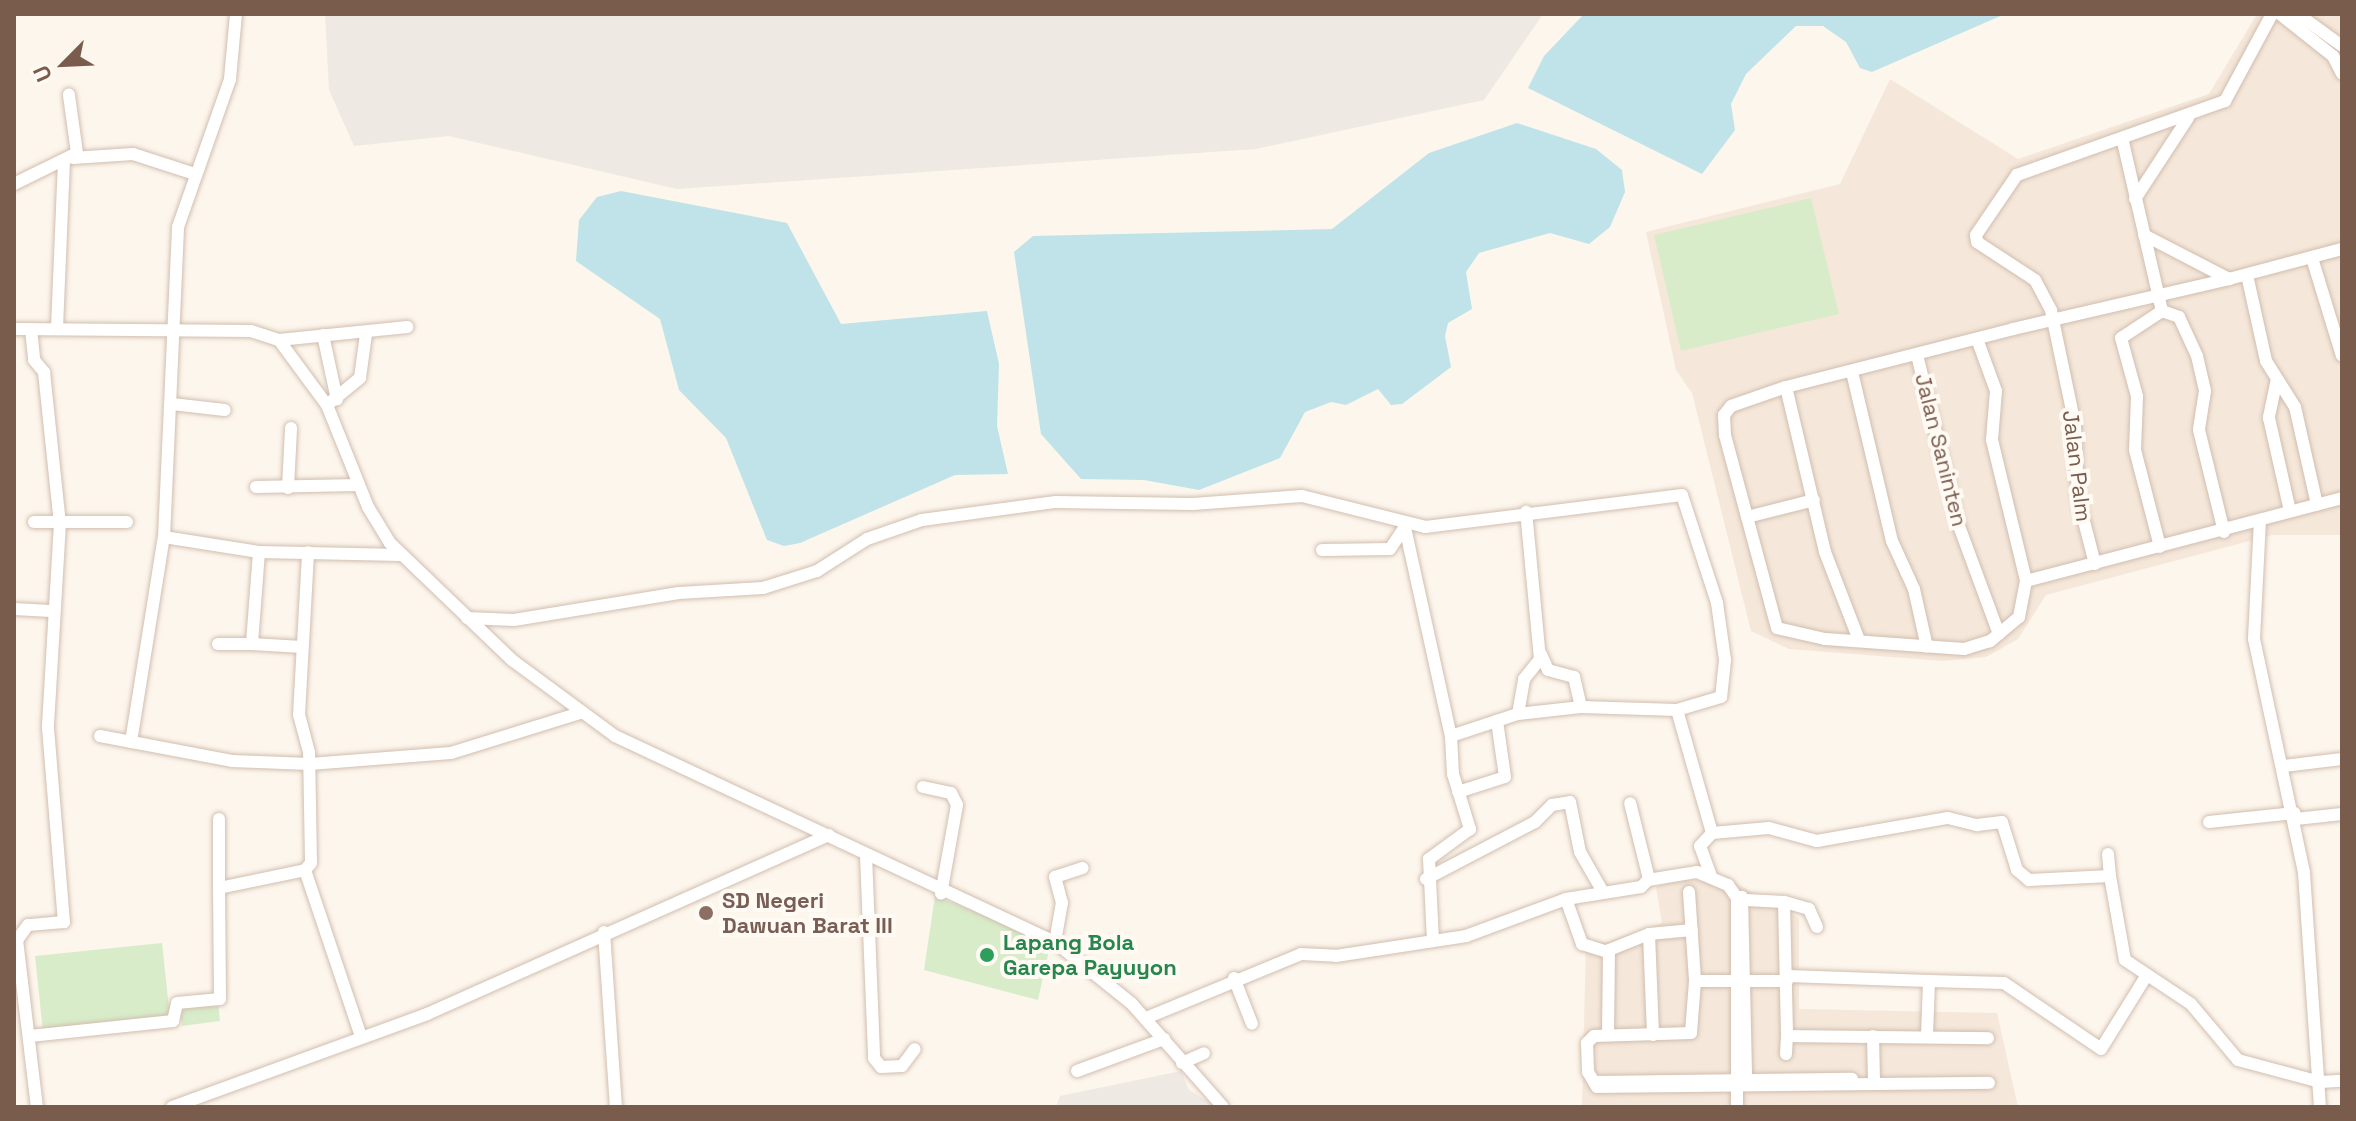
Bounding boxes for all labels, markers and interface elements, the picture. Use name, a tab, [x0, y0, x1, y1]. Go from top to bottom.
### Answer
north arrow	[24, 24, 104, 104]
text: U	[26, 61, 58, 86]
street label: Jalan Saninten	[1909, 371, 1973, 529]
street label: Jalan Palm	[2057, 409, 2097, 523]
place label: SD Negeri Dawuan Barat III	[722, 887, 893, 938]
marker: SD Negeri Dawuan Barat III	[697, 904, 715, 922]
place label: Lapang Bola Garepa Payuyon	[1003, 929, 1177, 980]
marker: Lapang Bola Garepa Payuyon	[978, 946, 996, 964]

